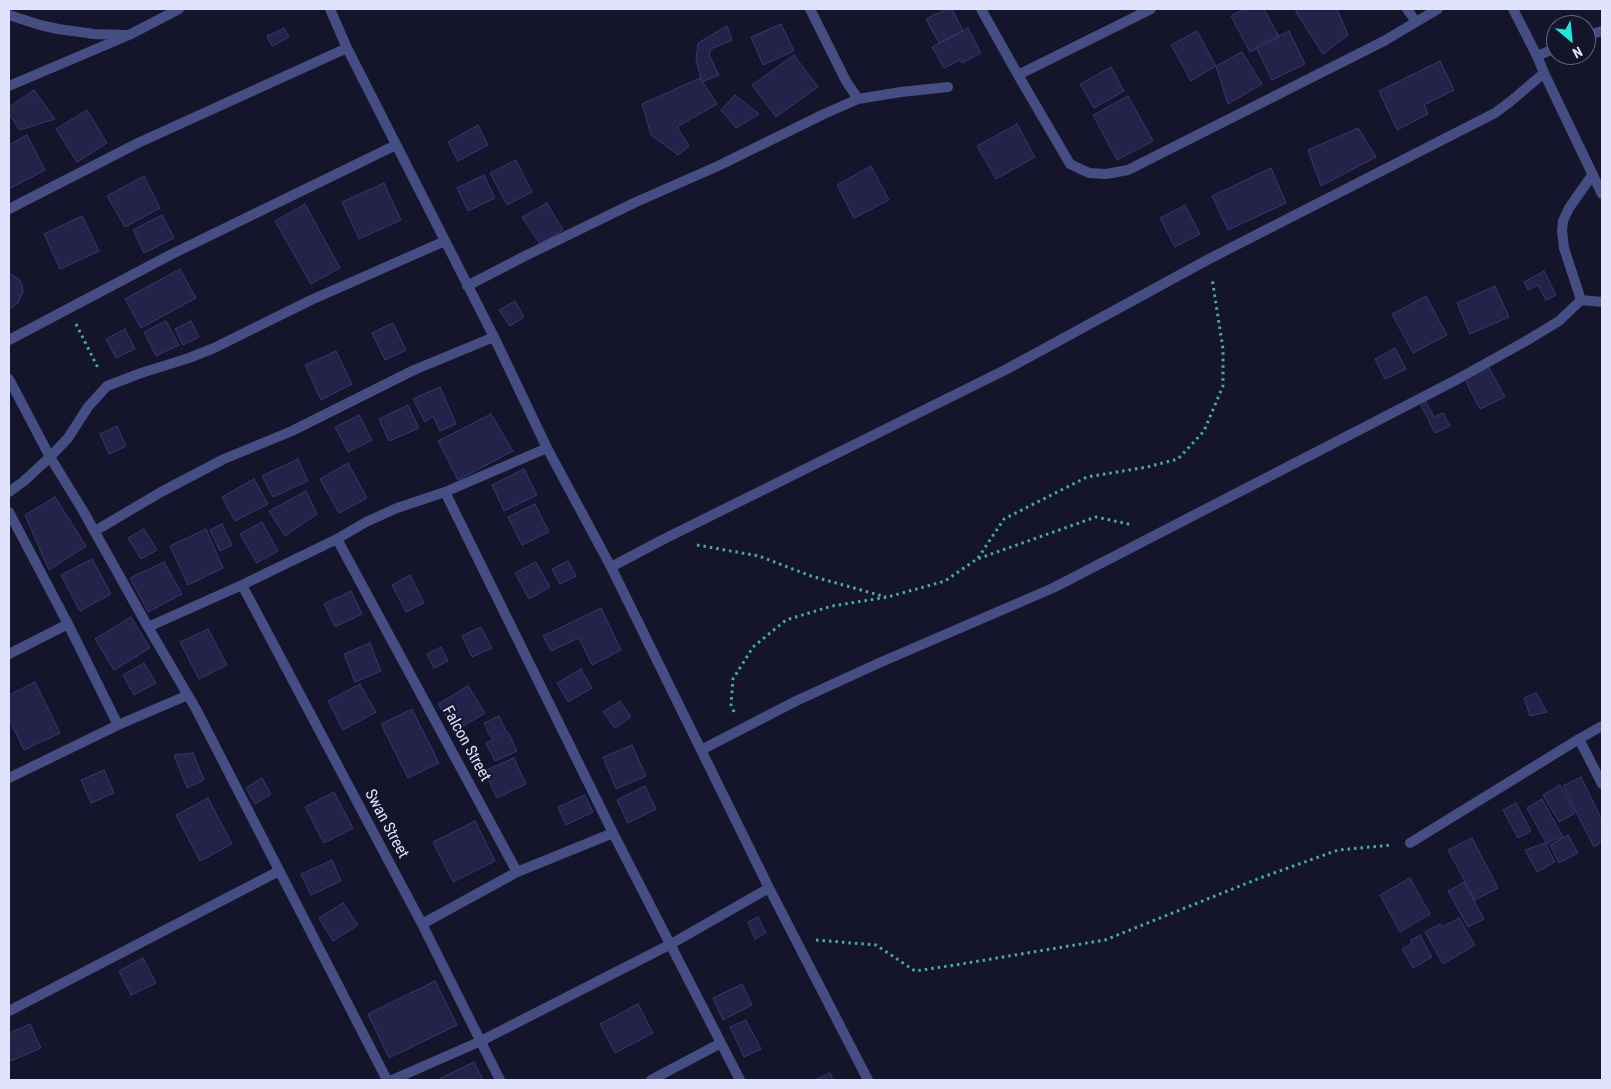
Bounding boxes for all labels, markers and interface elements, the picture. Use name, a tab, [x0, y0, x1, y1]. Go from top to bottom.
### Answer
north arrow	[1546, 15, 1596, 65]
text: N	[1570, 43, 1585, 61]
street label: Falcon Street	[437, 703, 495, 785]
street label: Swan Street	[360, 786, 412, 862]

